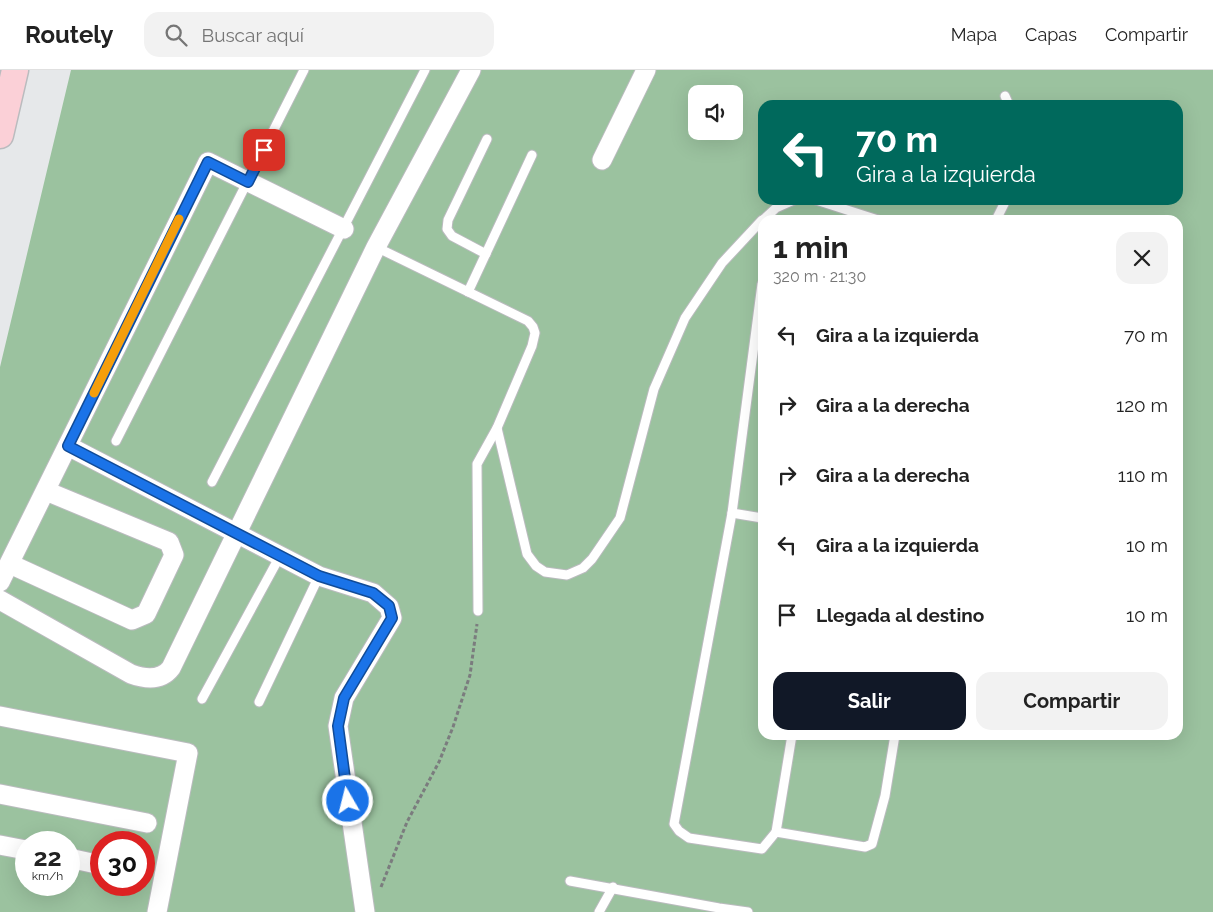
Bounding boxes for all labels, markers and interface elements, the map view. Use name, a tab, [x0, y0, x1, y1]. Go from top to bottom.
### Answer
search box	[144, 12, 494, 57]
text: Routely	[25, 20, 114, 49]
icon: search	[162, 21, 190, 49]
text: Buscar aquí	[202, 24, 304, 46]
text: Mapa	[951, 24, 997, 45]
text: Capas	[1025, 24, 1077, 45]
text: Compartir	[1105, 24, 1188, 45]
map controls	[688, 85, 743, 140]
button: sound	[688, 85, 743, 140]
text: 70 m	[856, 119, 938, 160]
icon: left	[773, 120, 838, 185]
pin	[243, 129, 285, 171]
icon: arrive	[250, 136, 278, 164]
text: Gira a la izquierda	[856, 161, 1036, 187]
text: 1 min	[773, 230, 849, 265]
button: close	[1116, 232, 1168, 284]
text: 320 m · 21:30	[773, 267, 866, 286]
icon: left	[773, 321, 801, 349]
text: Gira a la izquierda	[816, 324, 979, 346]
text: 70 m	[1124, 324, 1168, 346]
icon: right	[773, 391, 801, 419]
text: Gira a la derecha	[816, 394, 970, 416]
text: 120 m	[1116, 394, 1168, 416]
icon: right	[773, 461, 801, 489]
text: Gira a la derecha	[816, 464, 970, 486]
text: 110 m	[1118, 464, 1168, 486]
icon: left	[773, 531, 801, 559]
text: Gira a la izquierda	[816, 534, 979, 556]
text: 10 m	[1126, 534, 1168, 556]
icon: arrive	[773, 601, 801, 629]
text: Llegada al destino	[816, 604, 984, 626]
text: 10 m	[1126, 604, 1168, 626]
button: Salir	[773, 672, 966, 730]
button: Compartir	[976, 672, 1168, 730]
position arrow	[321, 774, 373, 826]
speed limit sign: 30	[90, 831, 155, 896]
text: 22	[33, 842, 62, 872]
text: km/h	[32, 869, 63, 883]

